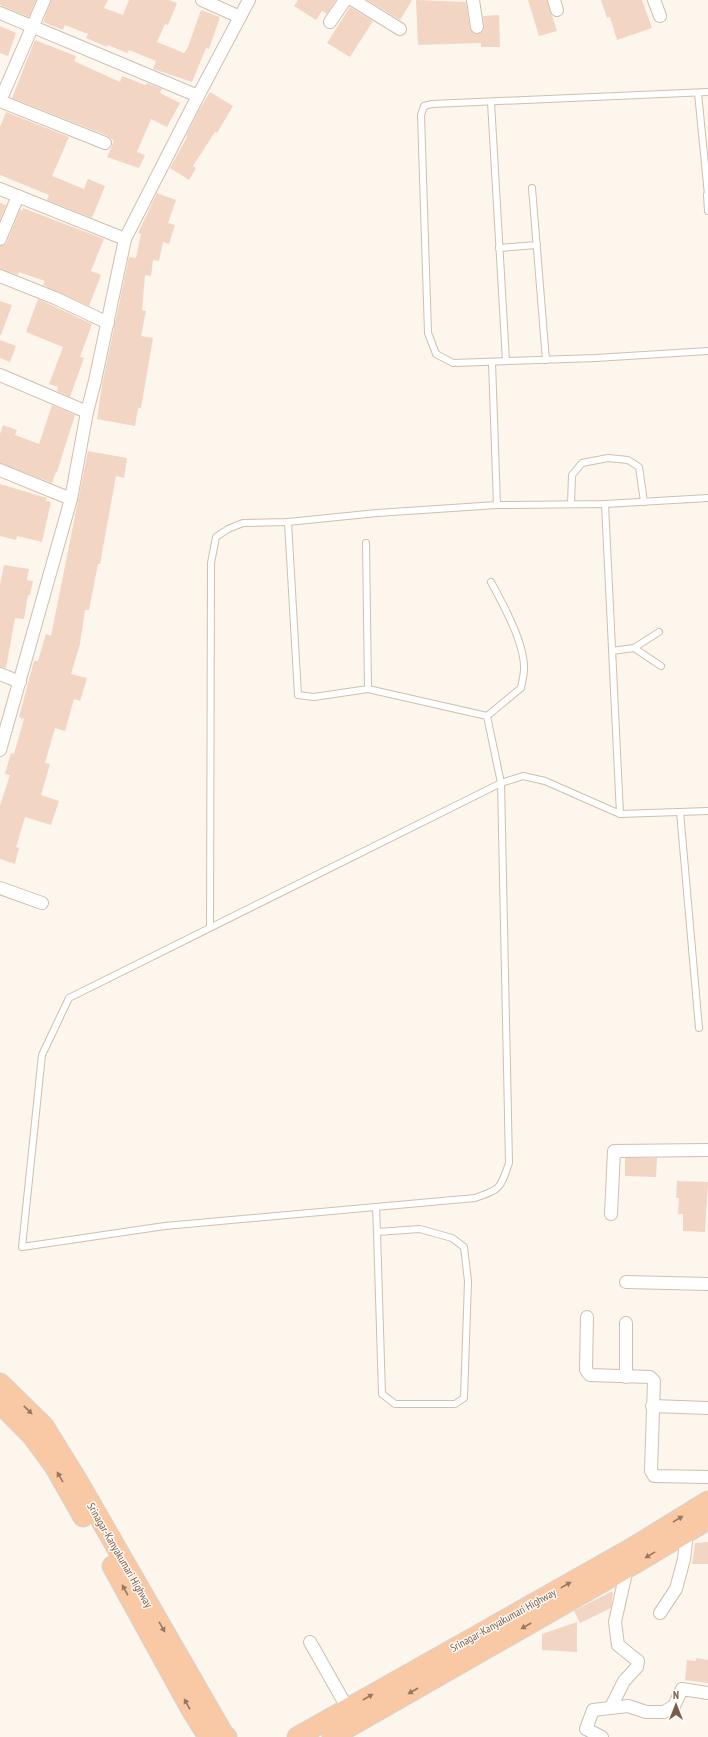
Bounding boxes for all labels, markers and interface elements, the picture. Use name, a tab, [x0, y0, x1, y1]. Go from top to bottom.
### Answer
one-way arrow	[23, 1405, 33, 1415]
one-way arrow	[57, 1471, 64, 1483]
street label: Srinagar-Kanyakumari Highway	[84, 1500, 156, 1611]
one-way arrow	[672, 1516, 684, 1523]
one-way arrow	[644, 1551, 656, 1558]
one-way arrow	[560, 1581, 572, 1588]
one-way arrow	[122, 1584, 128, 1596]
street label: Srinagar-Kanyakumari Highway	[448, 1585, 559, 1655]
one-way arrow	[159, 1622, 166, 1633]
one-way arrow	[520, 1623, 531, 1630]
north arrow	[656, 1685, 696, 1725]
one-way arrow	[407, 1688, 419, 1694]
text: N	[673, 1688, 679, 1702]
one-way arrow	[362, 1694, 374, 1701]
one-way arrow	[184, 1698, 191, 1710]

